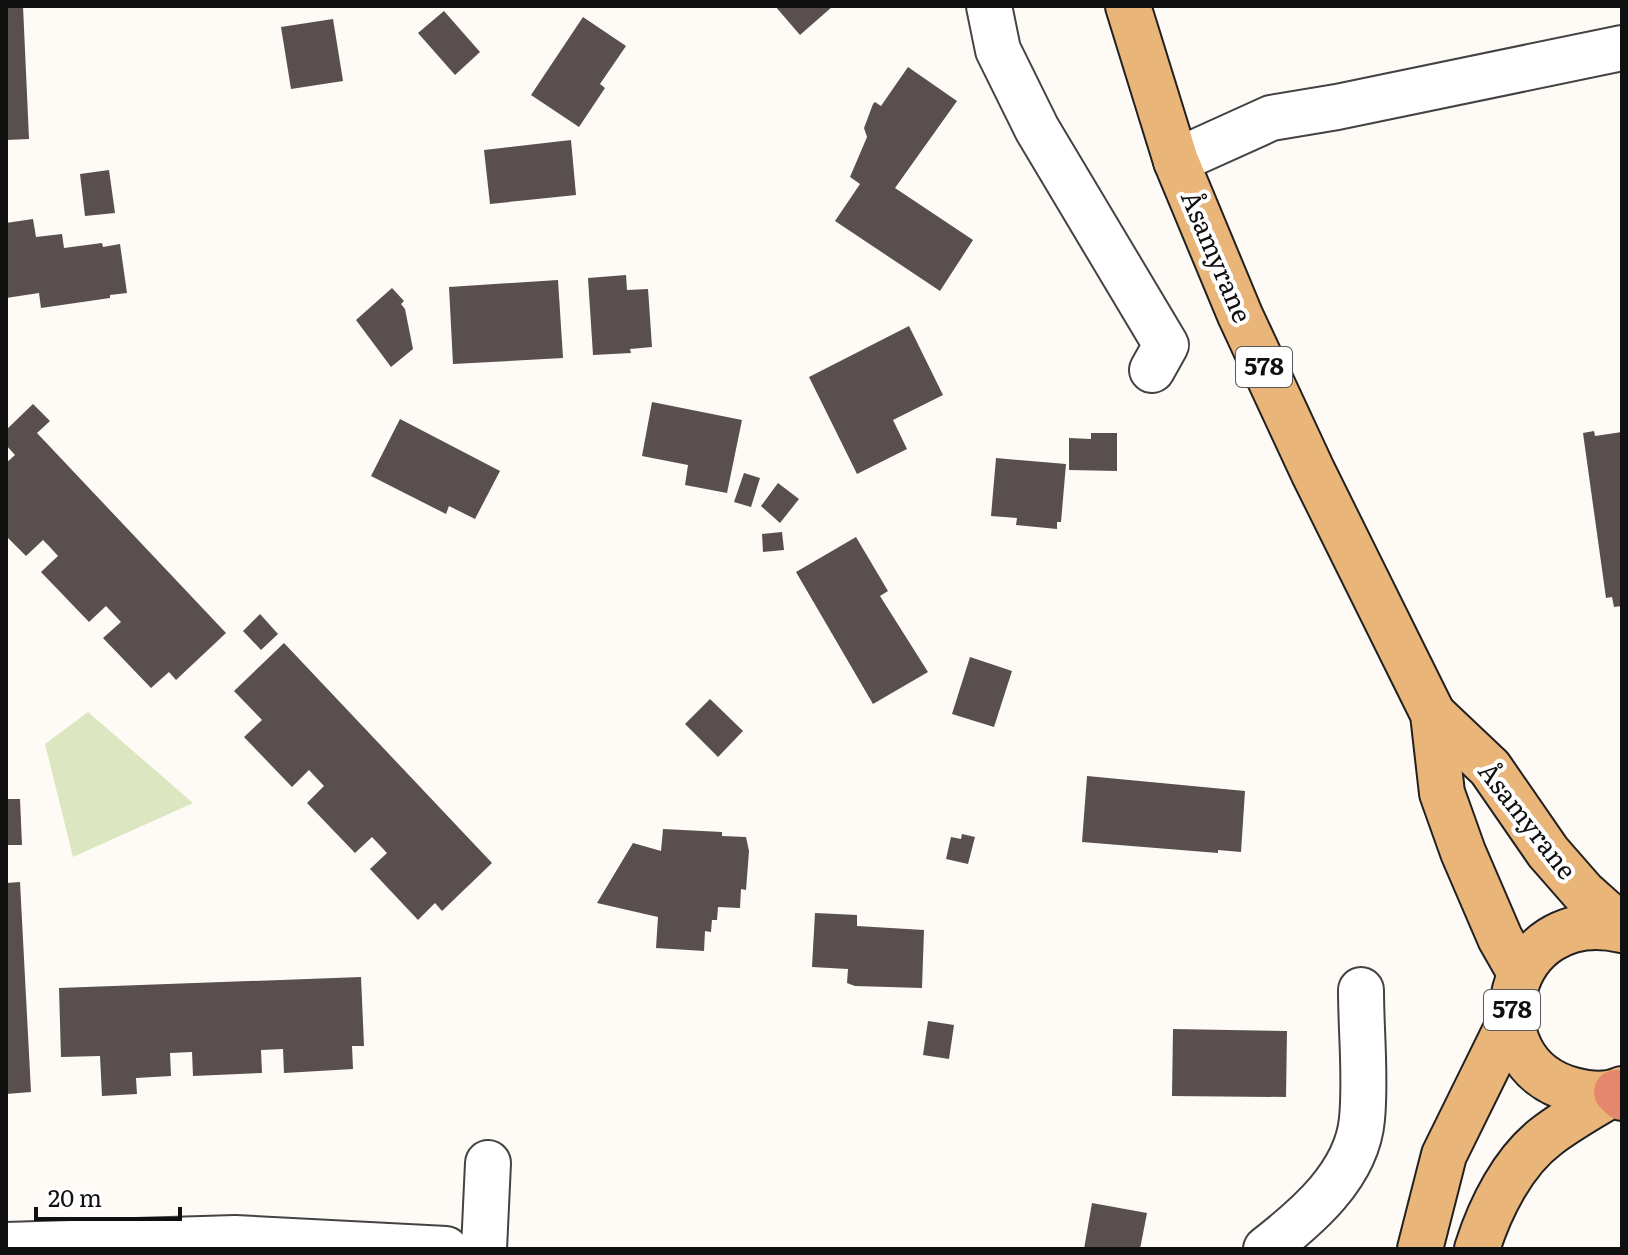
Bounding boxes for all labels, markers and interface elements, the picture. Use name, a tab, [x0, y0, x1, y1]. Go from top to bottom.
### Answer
street label: Åsamyrane	[1173, 184, 1264, 328]
road number: 578	[1236, 347, 1292, 387]
street label: Åsamyrane	[1471, 752, 1587, 887]
road number: 578	[1484, 990, 1540, 1030]
scale bar	[36, 1171, 180, 1221]
text: 20 m	[48, 1179, 102, 1214]

